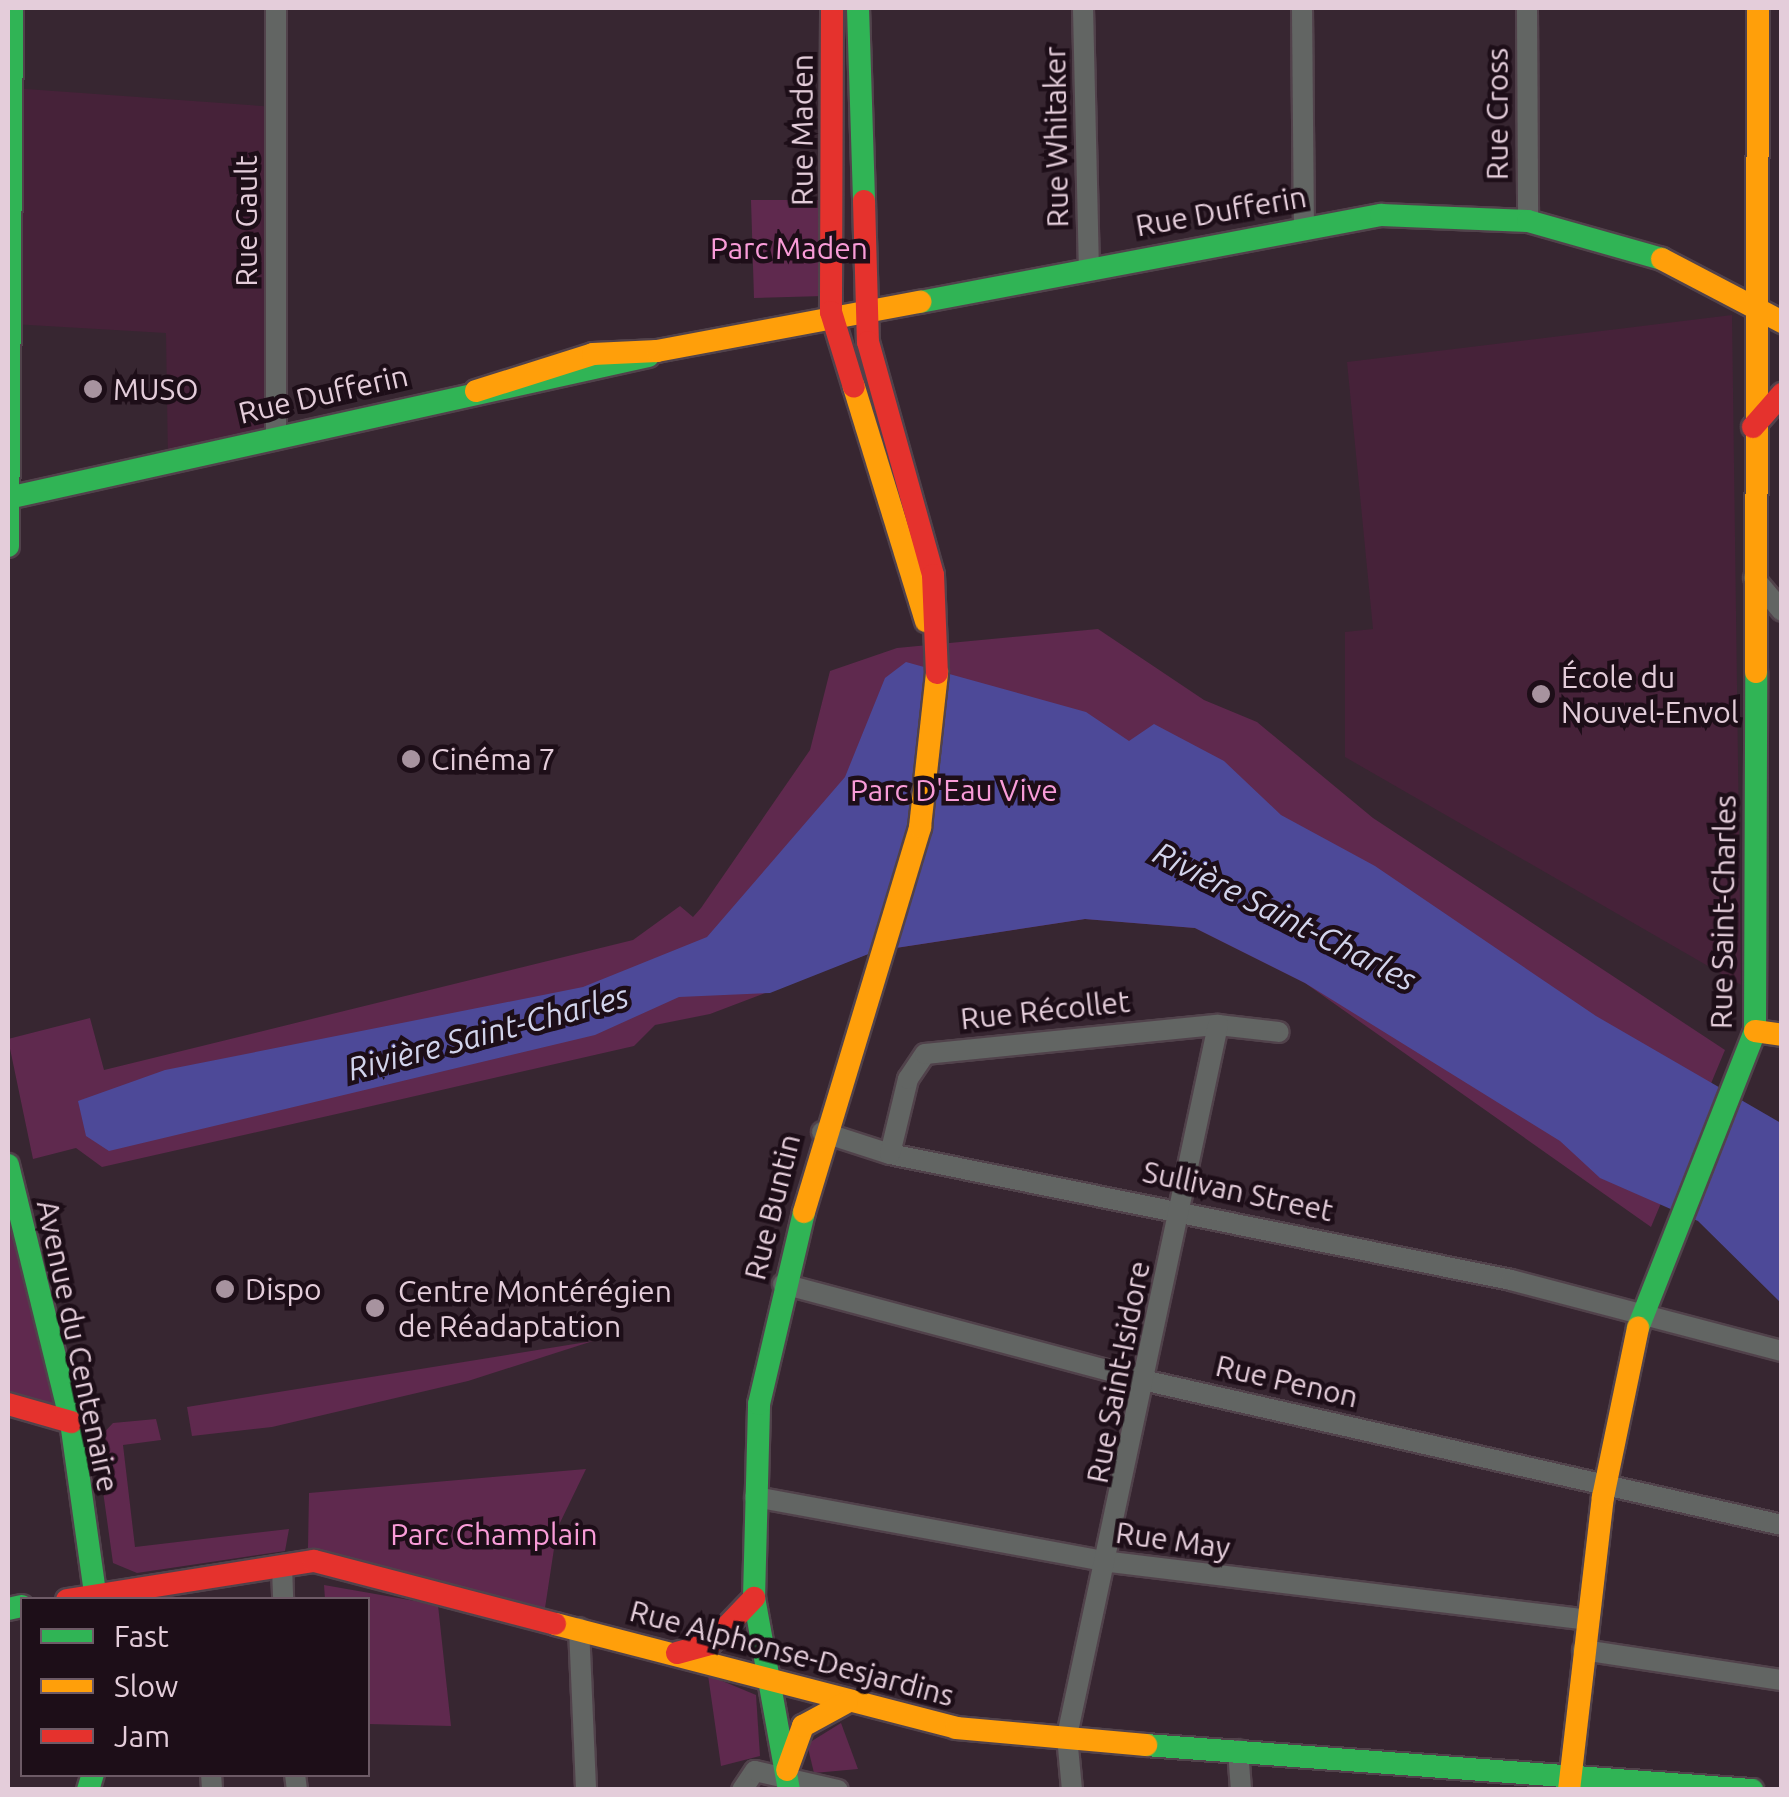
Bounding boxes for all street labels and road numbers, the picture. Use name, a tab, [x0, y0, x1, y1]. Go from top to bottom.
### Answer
street label: Rue Whitaker	[1036, 46, 1076, 228]
street label: Rue Cross	[1479, 48, 1515, 180]
street label: Rue Maden	[784, 54, 820, 206]
street label: Rue Gault	[228, 155, 264, 287]
street label: Rue Dufferin	[1133, 178, 1309, 244]
street label: Rue Dufferin	[235, 357, 411, 431]
street label: Rue Saint-Charles	[1703, 795, 1743, 1029]
street label: Rue Récollet	[959, 983, 1131, 1037]
street label: Rue Buntin	[737, 1130, 807, 1284]
street label: Sullivan Street	[1140, 1153, 1336, 1229]
street label: Avenue du Centenaire	[29, 1197, 127, 1495]
street label: Rue Saint-Isidore	[1079, 1258, 1157, 1486]
street label: Rue Penon	[1212, 1347, 1362, 1415]
street label: Rue May	[1113, 1514, 1233, 1566]
street label: Rue Alphonse-Desjardins	[626, 1592, 958, 1714]

